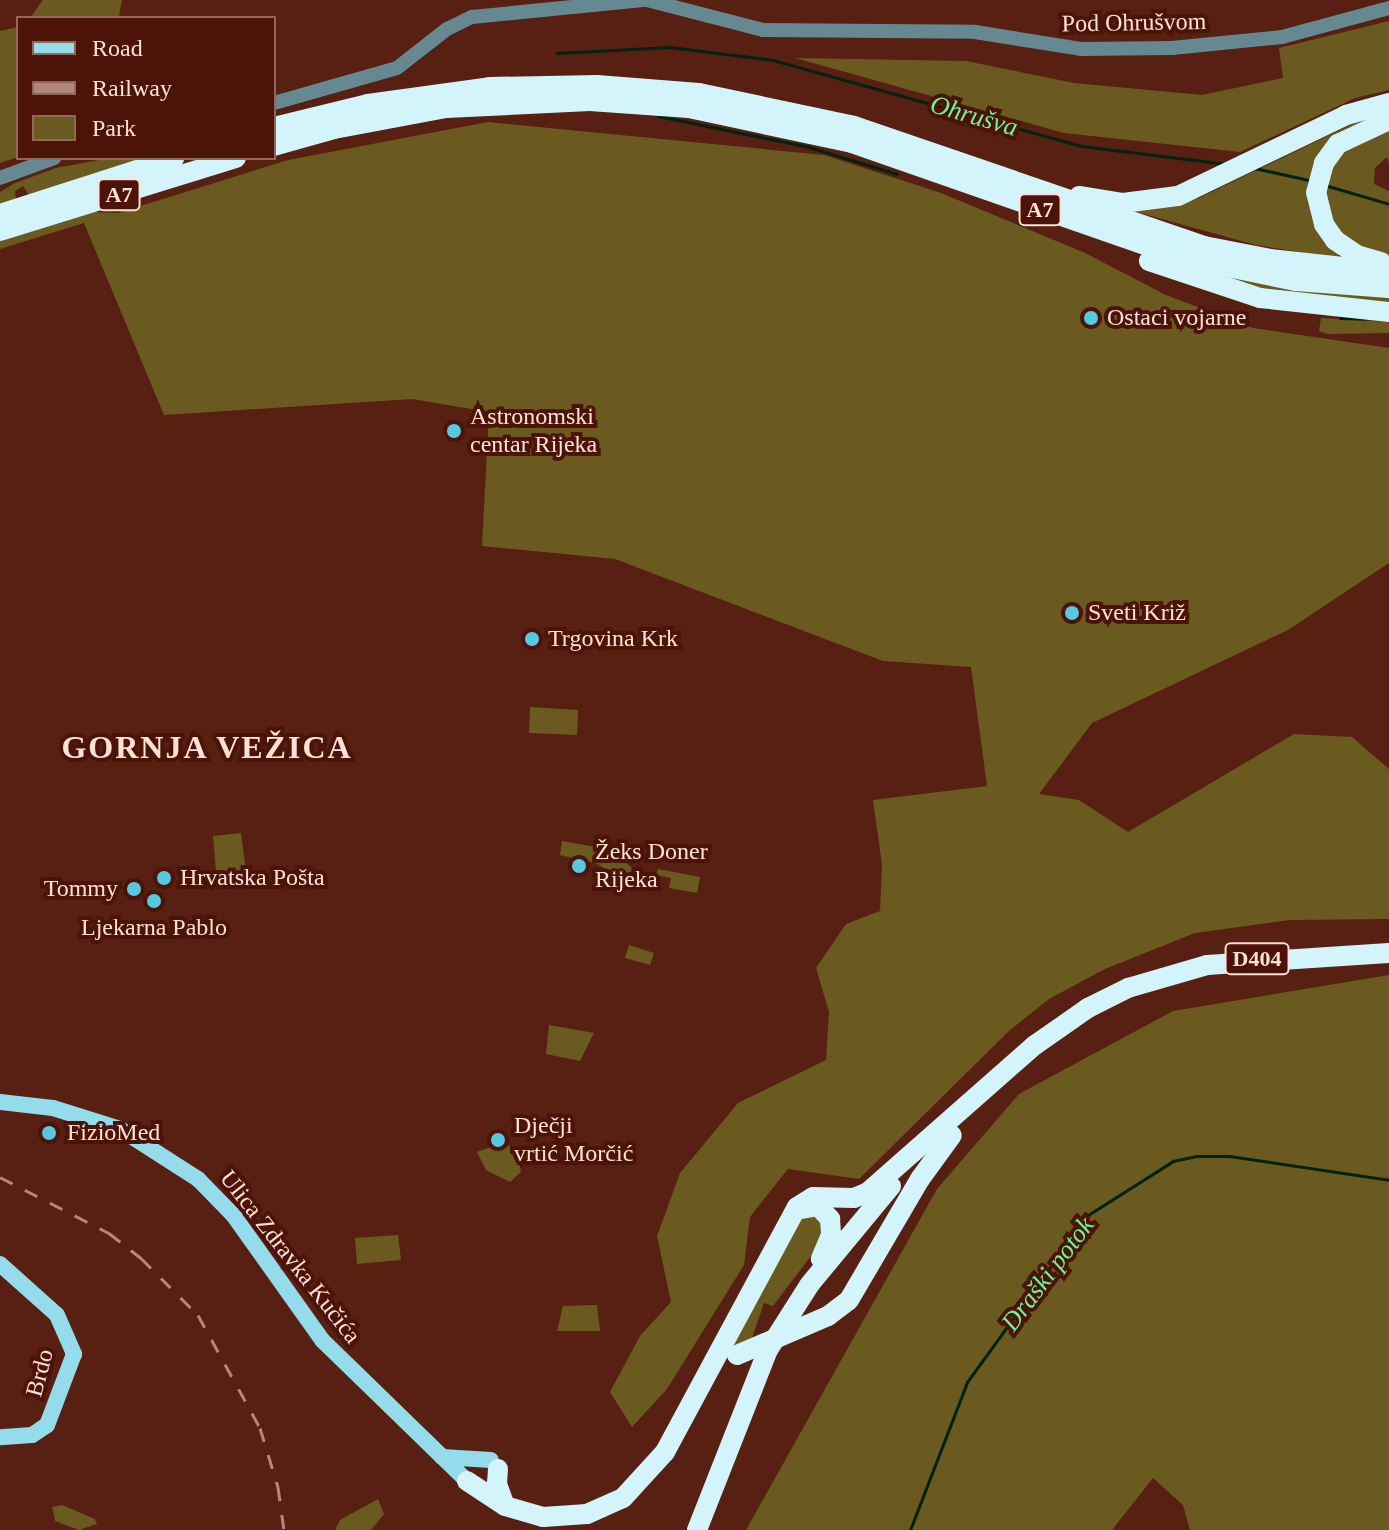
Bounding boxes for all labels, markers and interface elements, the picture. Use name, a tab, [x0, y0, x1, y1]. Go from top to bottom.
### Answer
street label: Pod Ohrušvom	[1061, 7, 1207, 39]
legend	[16, 16, 276, 160]
text: Road	[92, 35, 143, 61]
text: Railway	[92, 75, 172, 101]
water label: Ohrušva	[927, 89, 1021, 143]
text: Park	[92, 115, 136, 141]
road number: A7	[97, 177, 141, 213]
road number: A7	[1018, 192, 1062, 228]
place label: Ostaci vojarne	[1107, 304, 1246, 332]
marker: Ostaci vojarne	[1082, 309, 1100, 327]
place label: Astronomski centar Rijeka	[470, 403, 597, 459]
marker: Astronomski centar Rijeka	[445, 422, 463, 440]
place label: Sveti Križ	[1088, 599, 1186, 627]
marker: Sveti Križ	[1063, 604, 1081, 622]
place label: Trgovina Krk	[548, 625, 678, 653]
marker: Trgovina Krk	[523, 630, 541, 648]
district label: GORNJA VEŽICA	[60, 728, 354, 766]
place label: Žeks Doner Rijeka	[595, 838, 708, 894]
marker: Žeks Doner Rijeka	[570, 857, 588, 875]
place label: Hrvatska Pošta	[180, 864, 325, 892]
marker: Hrvatska Pošta	[155, 869, 173, 887]
place label: Tommy	[44, 875, 118, 903]
marker: Tommy	[125, 880, 143, 898]
marker: Ljekarna Pablo	[145, 892, 163, 910]
place label: Ljekarna Pablo	[81, 914, 227, 942]
road number: D404	[1223, 941, 1291, 977]
place label: Dječji vrtić Morčić	[514, 1112, 633, 1168]
place label: FizioMed	[67, 1119, 160, 1147]
marker: FizioMed	[38, 1122, 60, 1144]
marker: Dječji vrtić Morčić	[489, 1131, 507, 1149]
street label: Ulica Zdravka Kučića	[213, 1165, 367, 1349]
water label: Draški potok	[995, 1211, 1101, 1337]
street label: Brdo	[20, 1346, 60, 1400]

